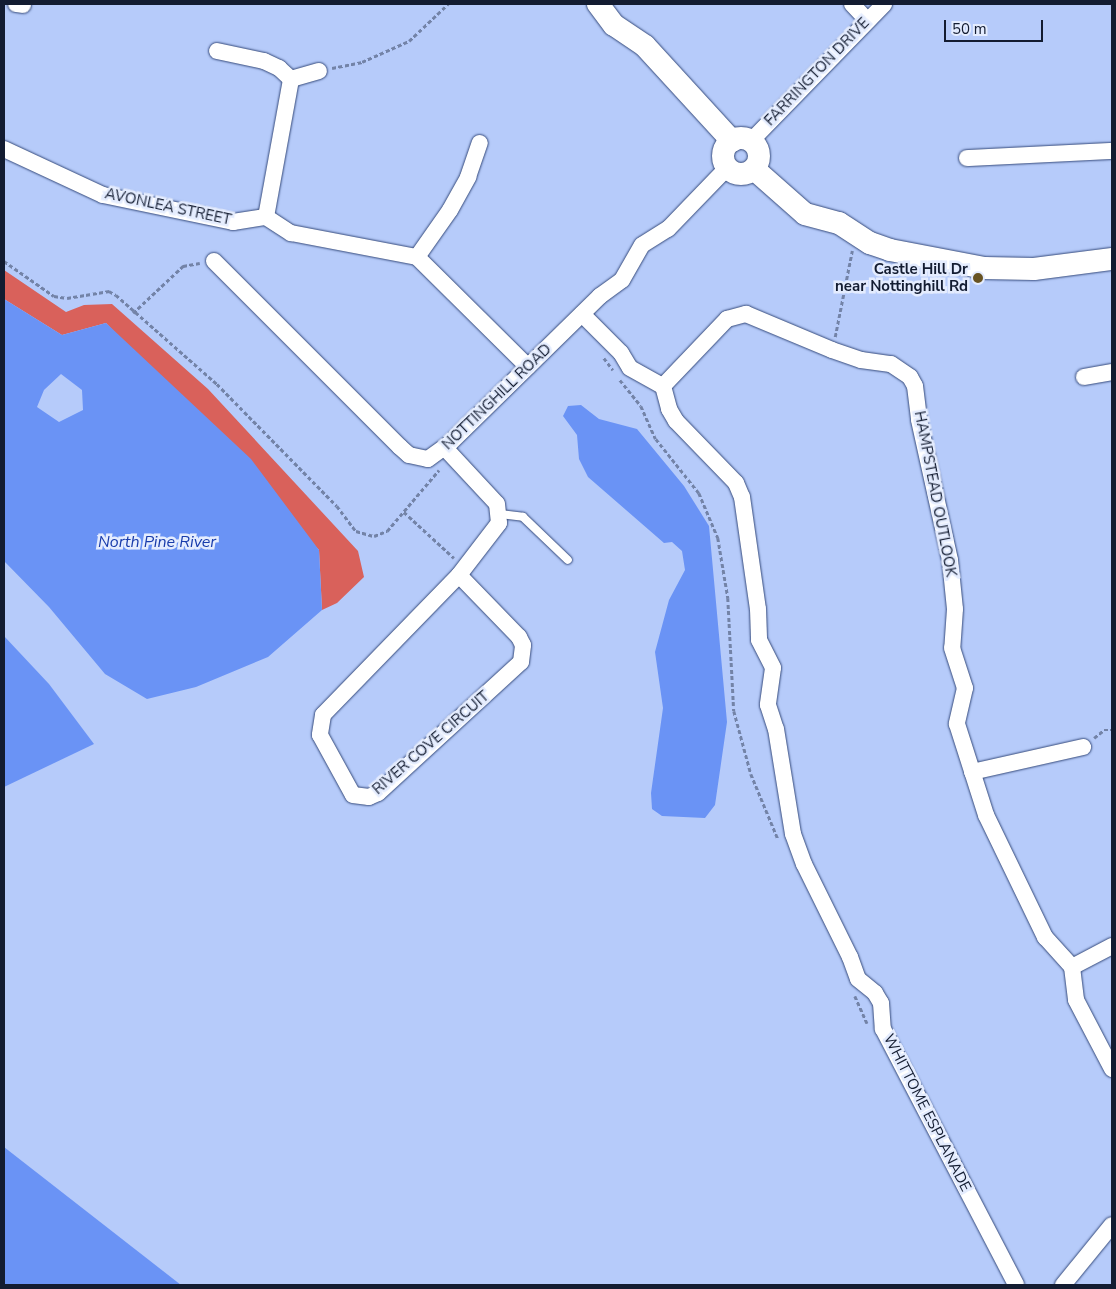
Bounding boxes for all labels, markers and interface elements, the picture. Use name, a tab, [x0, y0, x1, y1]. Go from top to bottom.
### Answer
scale bar	[946, 10, 1045, 42]
street label: FARRINGTON DRIVE	[761, 14, 873, 130]
text: 50 m	[952, 19, 987, 39]
street label: AVONLEA STREET	[103, 185, 233, 229]
place label: Castle Hill Dr near Nottinghill Rd	[835, 260, 968, 295]
marker: Castle Hill Dr near Nottinghill Rd	[972, 272, 984, 284]
street label: NOTTINGHILL ROAD	[439, 340, 555, 454]
street label: HAMPSTEAD OUTLOOK	[910, 410, 960, 578]
water label: North Pine River	[98, 532, 216, 552]
street label: RIVER COVE CIRCUIT	[369, 687, 493, 799]
street label: WHITTOME ESPLANADE	[879, 1031, 975, 1195]

